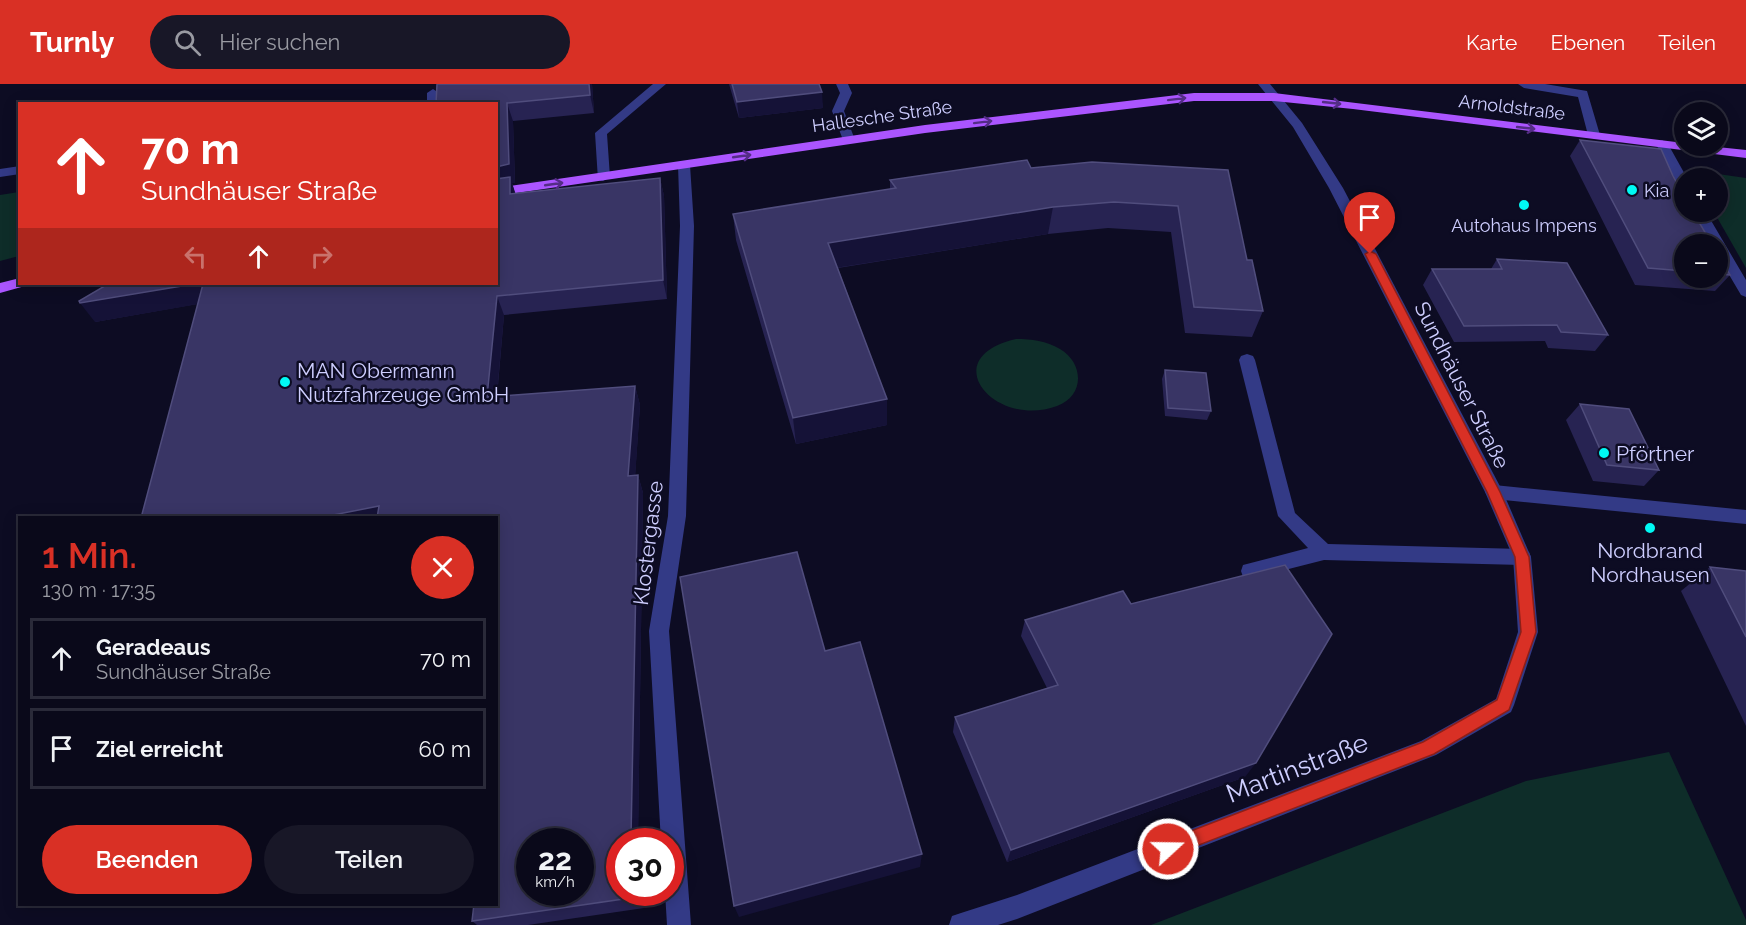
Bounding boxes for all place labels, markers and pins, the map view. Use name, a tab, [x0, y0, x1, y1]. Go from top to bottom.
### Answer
place label: Kia	[1644, 180, 1669, 201]
marker: Kia	[1625, 183, 1639, 197]
pin	[1344, 192, 1395, 254]
marker: Autohaus Impens	[1517, 198, 1531, 212]
place label: Autohaus Impens	[1451, 215, 1597, 236]
place label: MAN Obermann Nutzfahrzeuge GmbH	[297, 358, 509, 407]
marker: MAN Obermann Nutzfahrzeuge GmbH	[278, 375, 292, 389]
place label: Pförtner	[1616, 441, 1695, 466]
marker: Pförtner	[1597, 446, 1611, 460]
marker: Nordbrand Nordhausen	[1643, 521, 1657, 535]
place label: Nordbrand Nordhausen	[1590, 538, 1710, 587]

